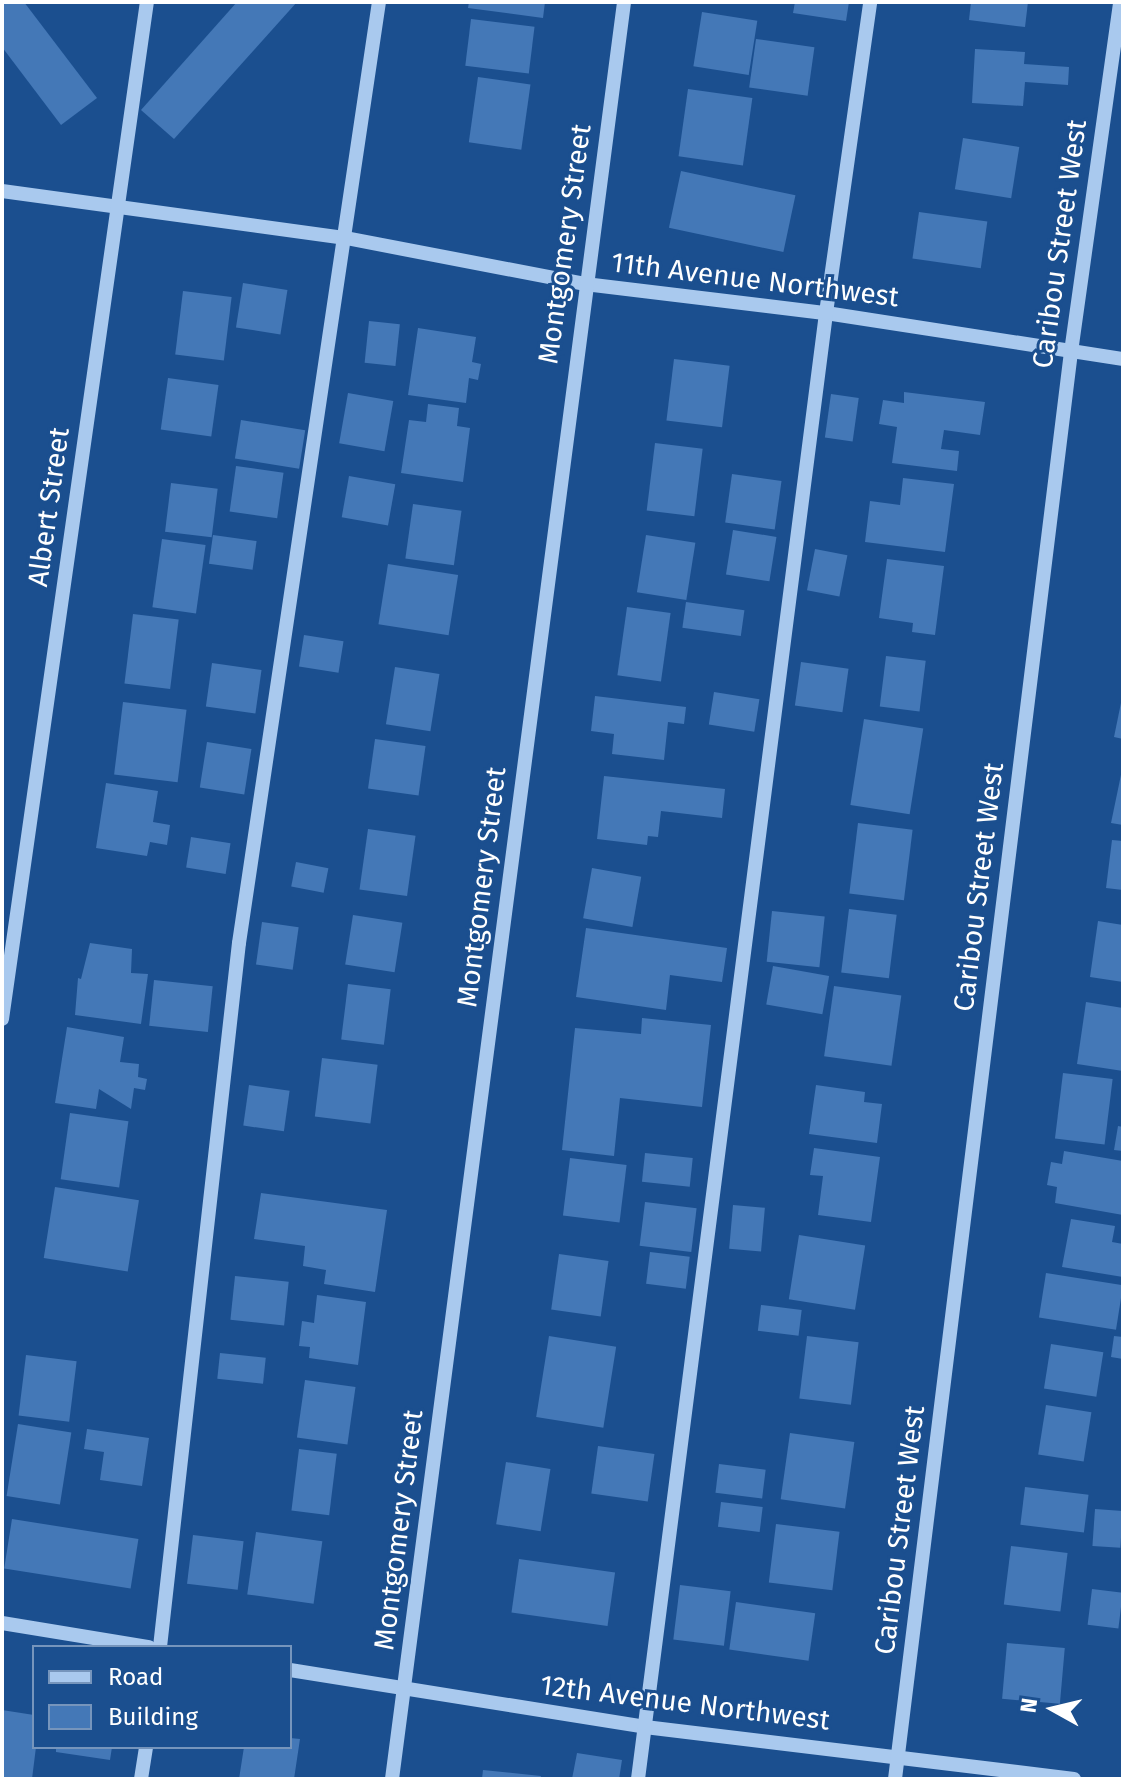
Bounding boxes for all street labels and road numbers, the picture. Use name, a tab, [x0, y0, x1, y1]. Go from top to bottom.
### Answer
street label: Caribou Street West	[1026, 118, 1094, 370]
street label: Montgomery Street	[532, 122, 598, 366]
street label: 11th Avenue Northwest	[609, 246, 901, 314]
street label: Albert Street	[21, 425, 77, 589]
street label: Caribou Street West	[947, 761, 1011, 1013]
street label: Montgomery Street	[451, 765, 513, 1009]
street label: Caribou Street West	[868, 1404, 932, 1656]
street label: Montgomery Street	[368, 1408, 430, 1652]
street label: 12th Avenue Northwest	[538, 1669, 832, 1737]

